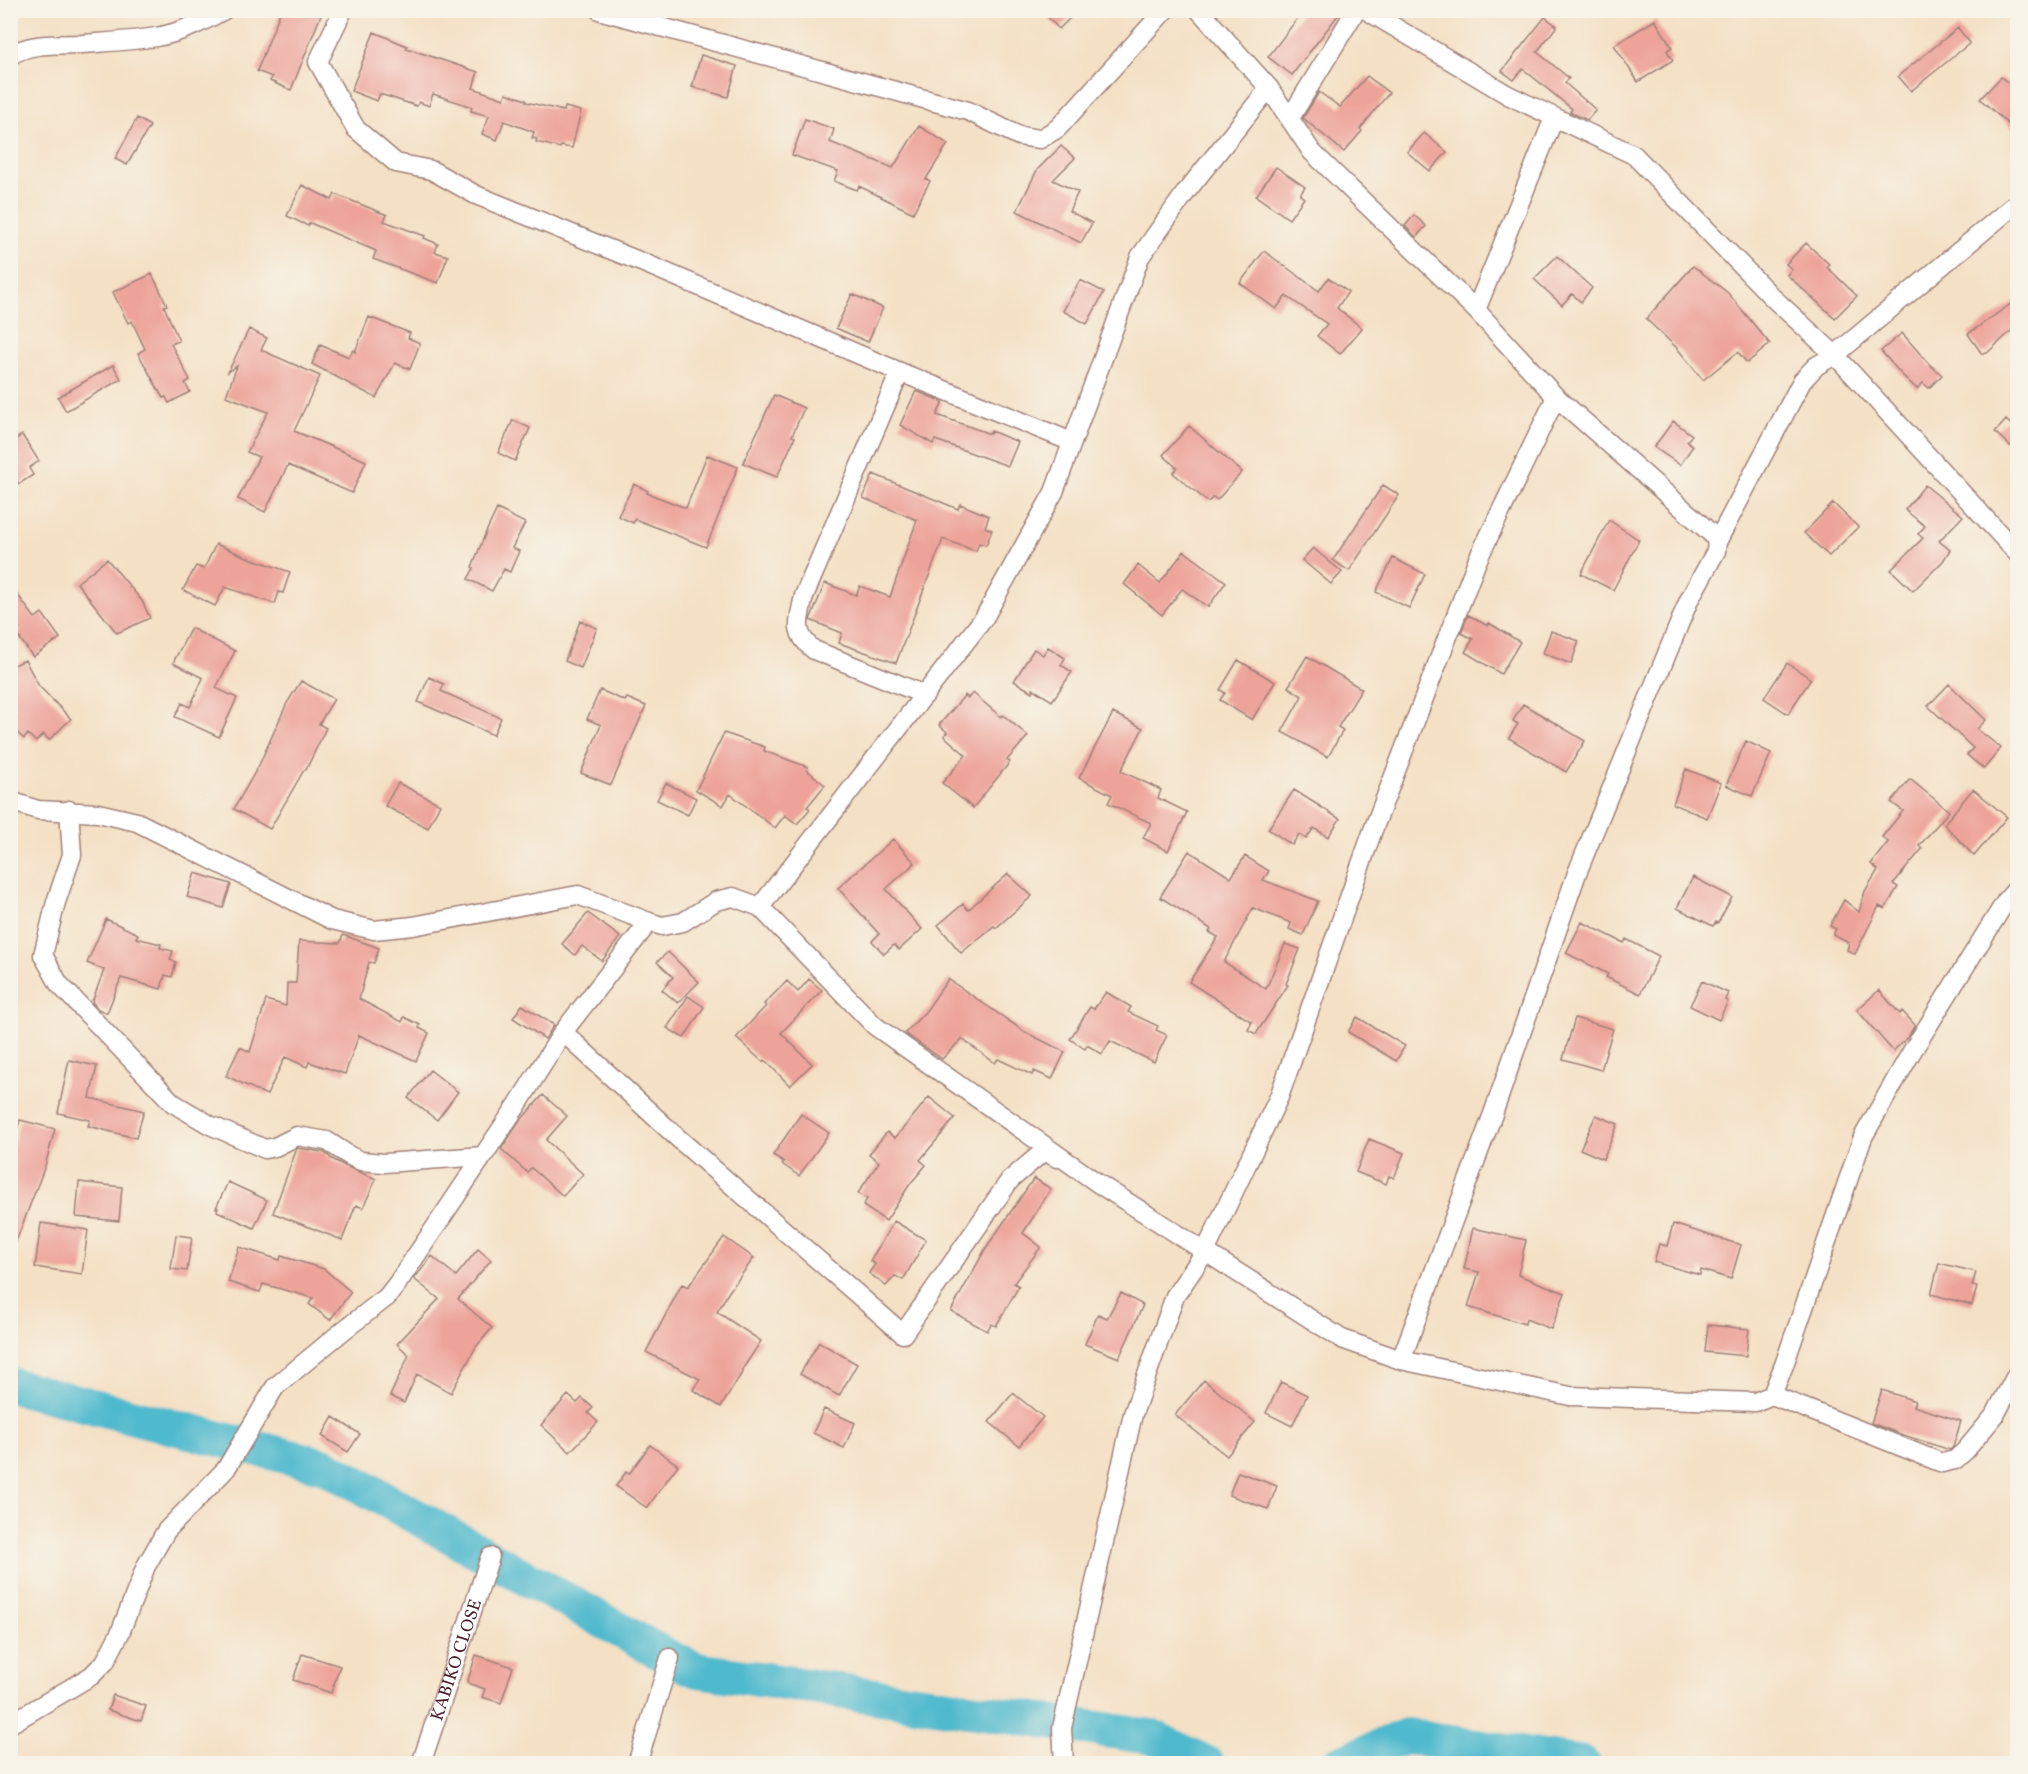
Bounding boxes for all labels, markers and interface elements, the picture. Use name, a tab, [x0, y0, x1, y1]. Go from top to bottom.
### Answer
street label: KABIKO CLOSE	[425, 1596, 489, 1724]

